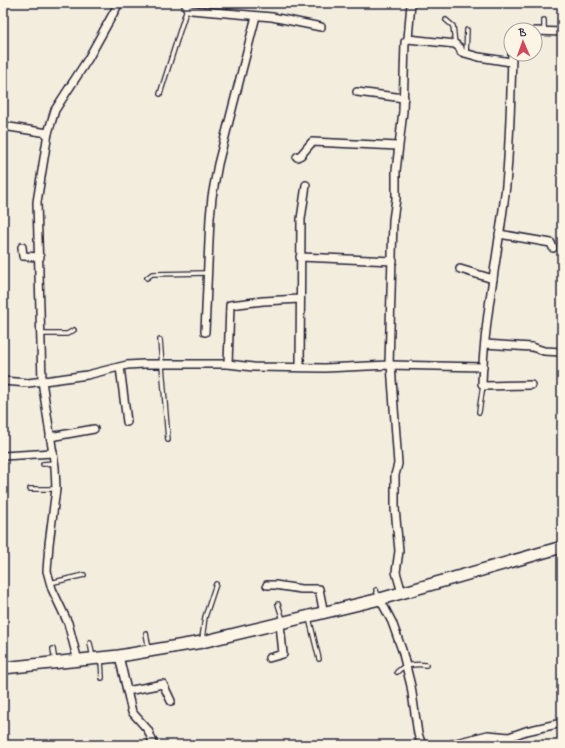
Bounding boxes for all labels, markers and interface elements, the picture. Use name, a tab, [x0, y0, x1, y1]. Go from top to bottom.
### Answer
north arrow	[503, 22, 543, 62]
text: B	[518, 25, 527, 41]

